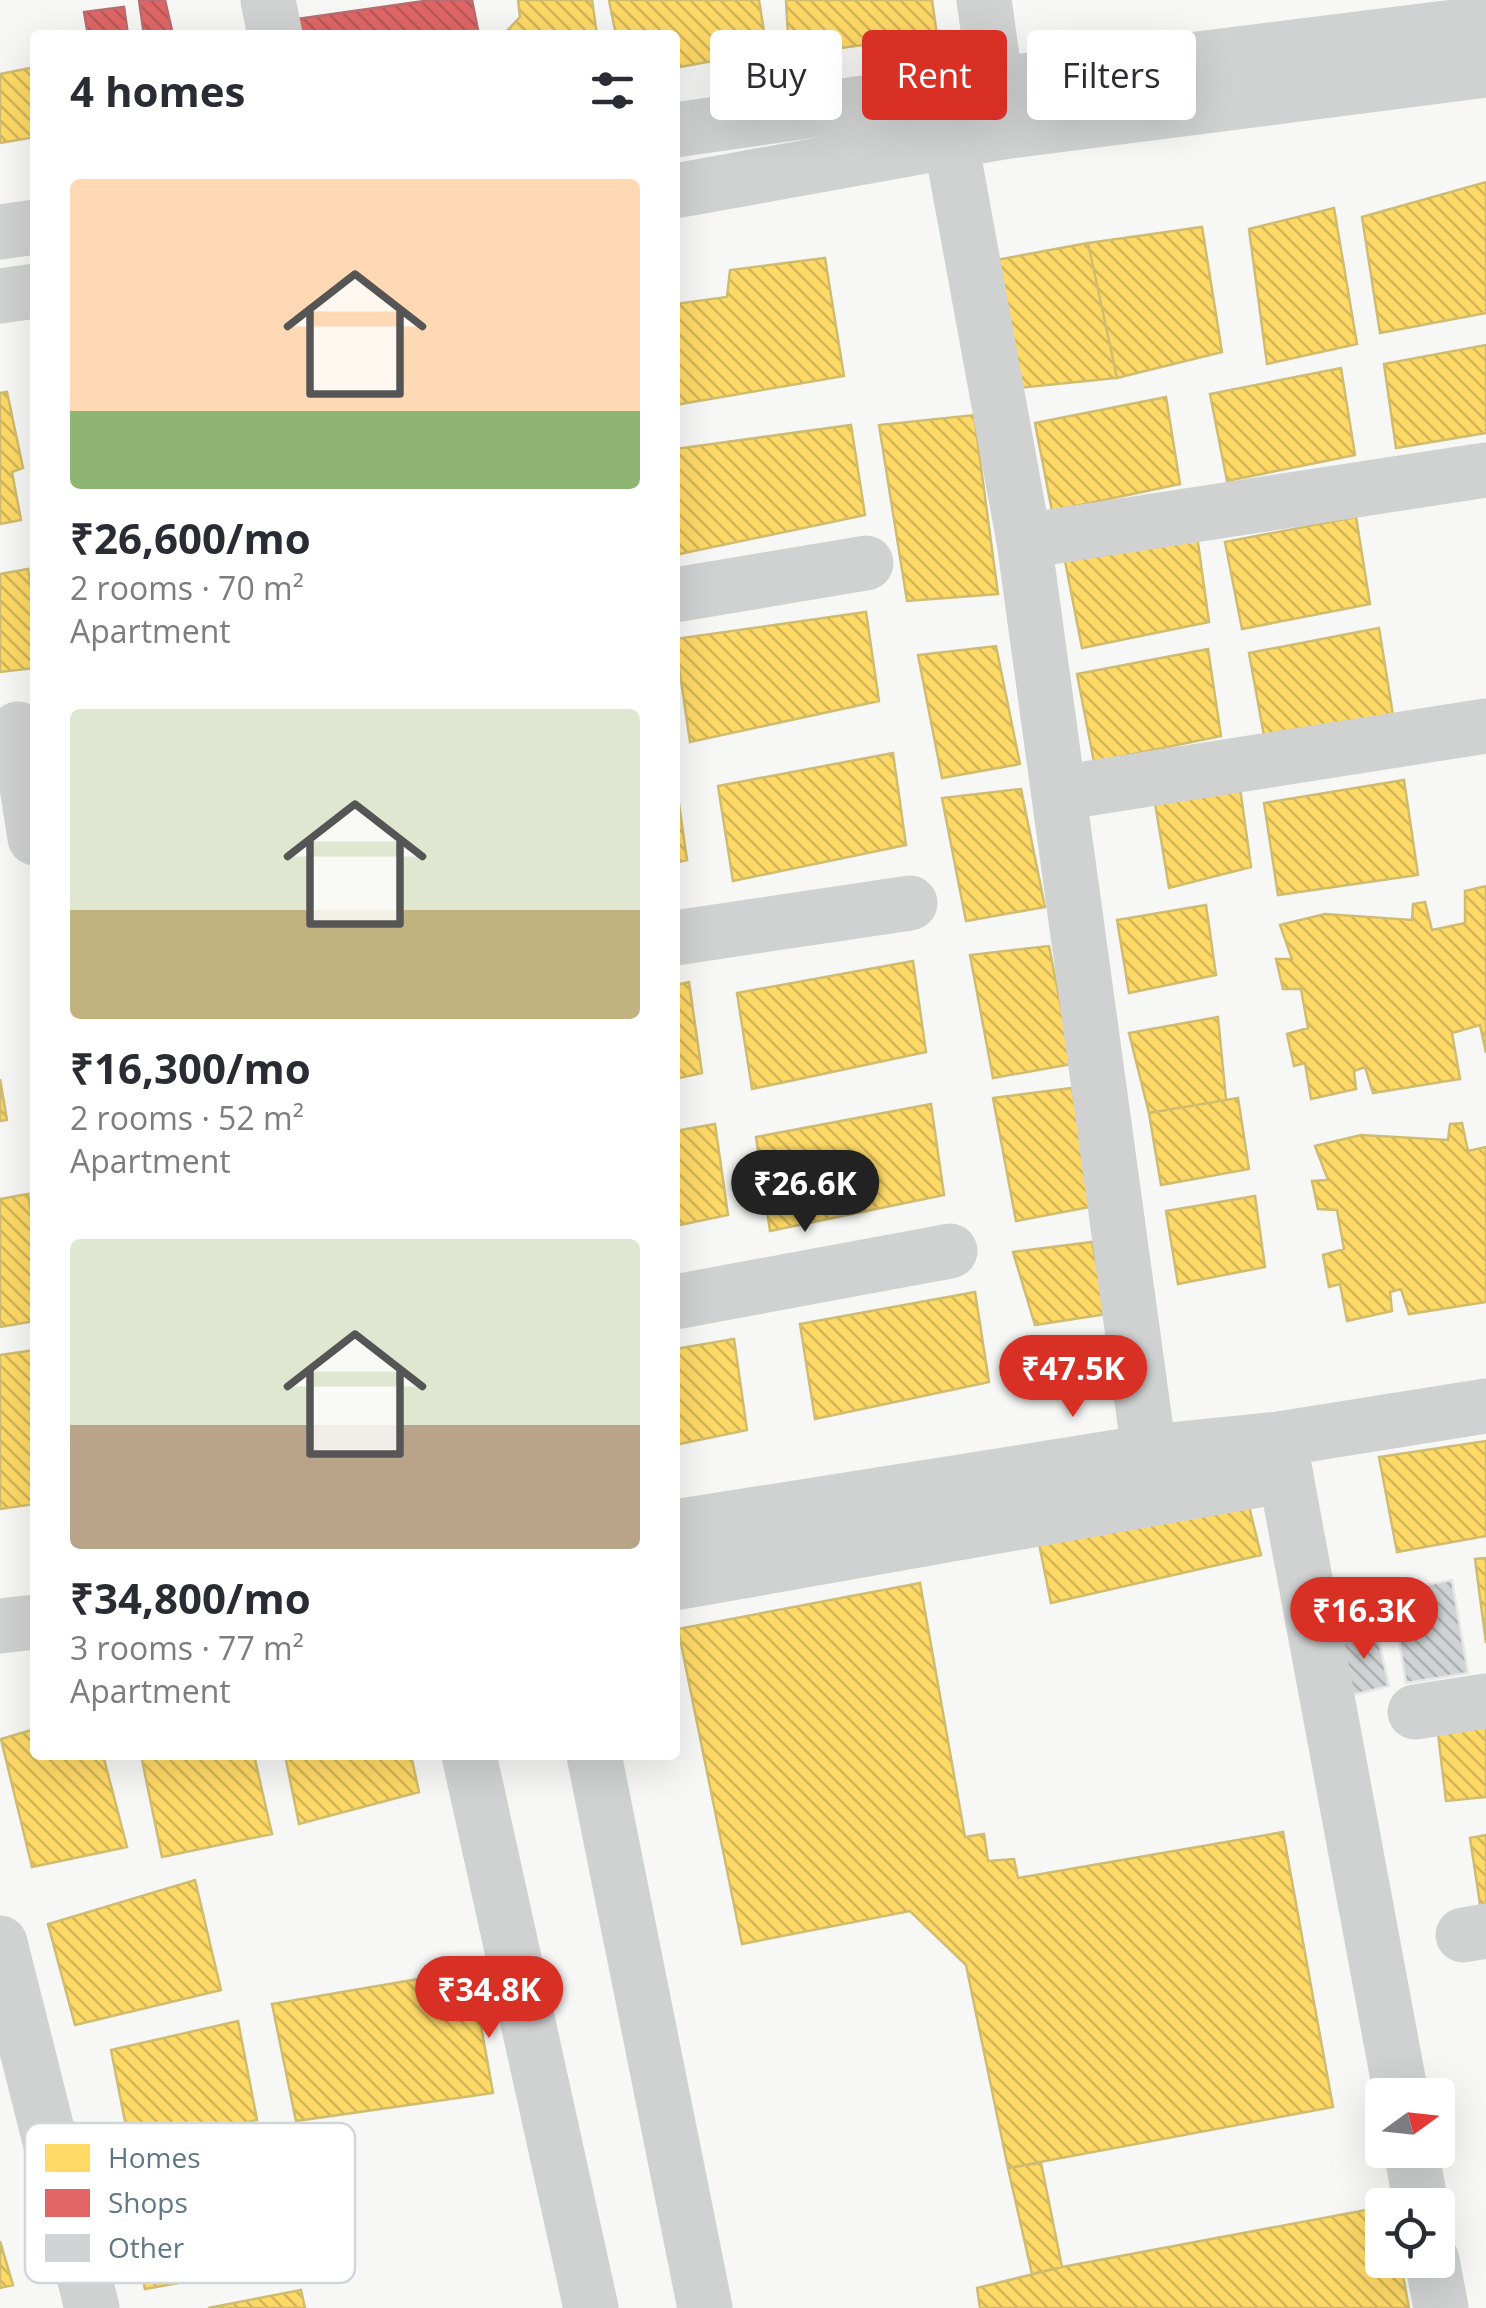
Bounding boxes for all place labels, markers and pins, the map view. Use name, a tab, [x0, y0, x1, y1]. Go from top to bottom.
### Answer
pin: ₹26.6K	[724, 1150, 886, 1235]
pin: ₹47.5K	[992, 1335, 1154, 1420]
pin: ₹16.3K	[1283, 1577, 1445, 1662]
pin: ₹34.8K	[408, 1956, 570, 2041]

